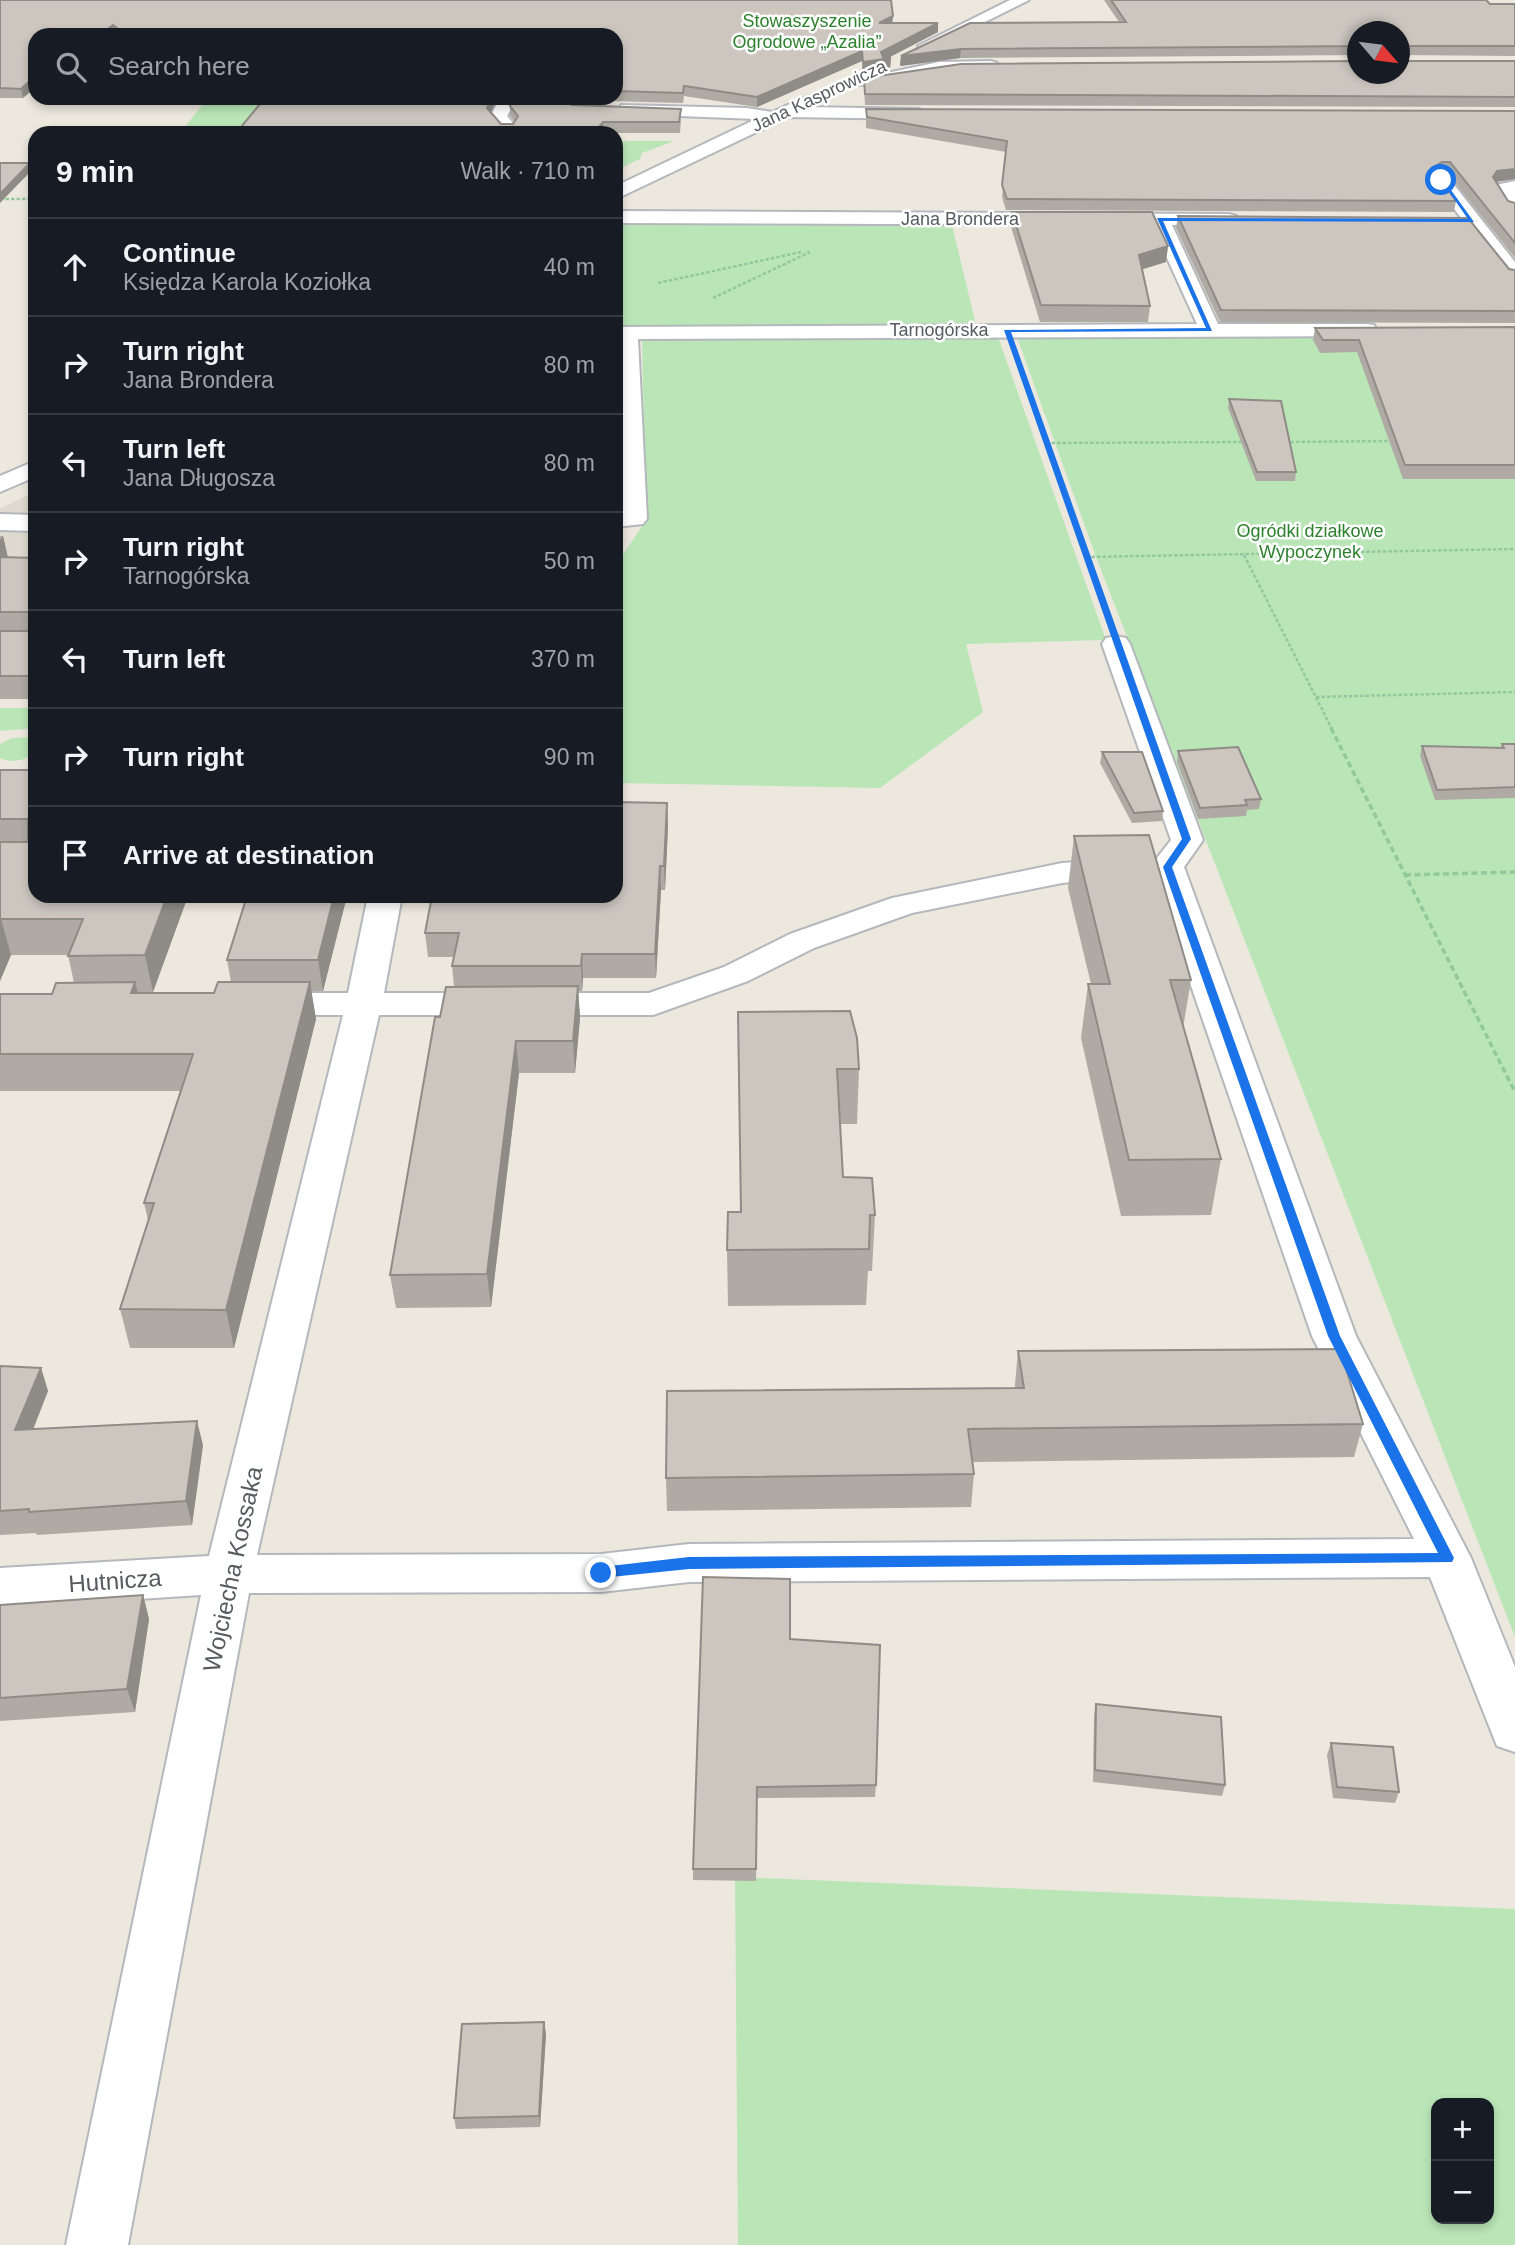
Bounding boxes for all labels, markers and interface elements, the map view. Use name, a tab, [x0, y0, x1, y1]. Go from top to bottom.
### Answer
park label: Stowaszyszenie Ogrodowe „Azalia”	[732, 11, 882, 52]
north arrow	[1347, 21, 1410, 84]
search box	[28, 28, 623, 105]
icon: search	[52, 48, 90, 86]
text: Search here	[108, 51, 250, 81]
street label: Jana Kasprowicza	[749, 56, 890, 136]
text: 9 min	[56, 155, 134, 188]
text: Walk · 710 m	[460, 158, 595, 184]
route start	[1425, 164, 1456, 195]
street label: Jana Brondera	[901, 209, 1020, 229]
text: Continue	[123, 238, 236, 268]
icon: ahead	[56, 248, 94, 286]
text: 40 m	[544, 254, 595, 280]
text: Księdza Karola Koziołka	[123, 269, 371, 295]
street label: Tarnogórska	[889, 320, 990, 340]
text: Turn right	[123, 336, 244, 366]
icon: right	[56, 346, 94, 384]
text: 80 m	[544, 352, 595, 378]
text: Jana Brondera	[123, 367, 274, 393]
text: Turn left	[123, 434, 225, 464]
icon: left	[56, 444, 94, 482]
text: 80 m	[544, 450, 595, 476]
text: Jana Długosza	[123, 465, 275, 491]
park label: Ogródki działkowe Wypoczynek	[1236, 521, 1384, 562]
text: Turn right	[123, 532, 244, 562]
icon: right	[56, 542, 94, 580]
text: 50 m	[544, 548, 595, 574]
text: Tarnogórska	[123, 563, 250, 589]
icon: left	[56, 640, 94, 678]
text: Turn left	[123, 644, 225, 674]
text: 370 m	[531, 646, 595, 672]
icon: right	[56, 738, 94, 776]
text: Turn right	[123, 742, 244, 772]
text: 90 m	[544, 744, 595, 770]
icon: arrive	[56, 836, 94, 874]
text: Arrive at destination	[123, 840, 374, 870]
street label: Wojciecha Kossaka	[198, 1463, 268, 1674]
route end	[585, 1557, 616, 1588]
street label: Hutnicza	[67, 1564, 163, 1597]
map controls	[1431, 2098, 1494, 2224]
button: +	[1431, 2098, 1494, 2161]
button: −	[1431, 2161, 1494, 2224]

